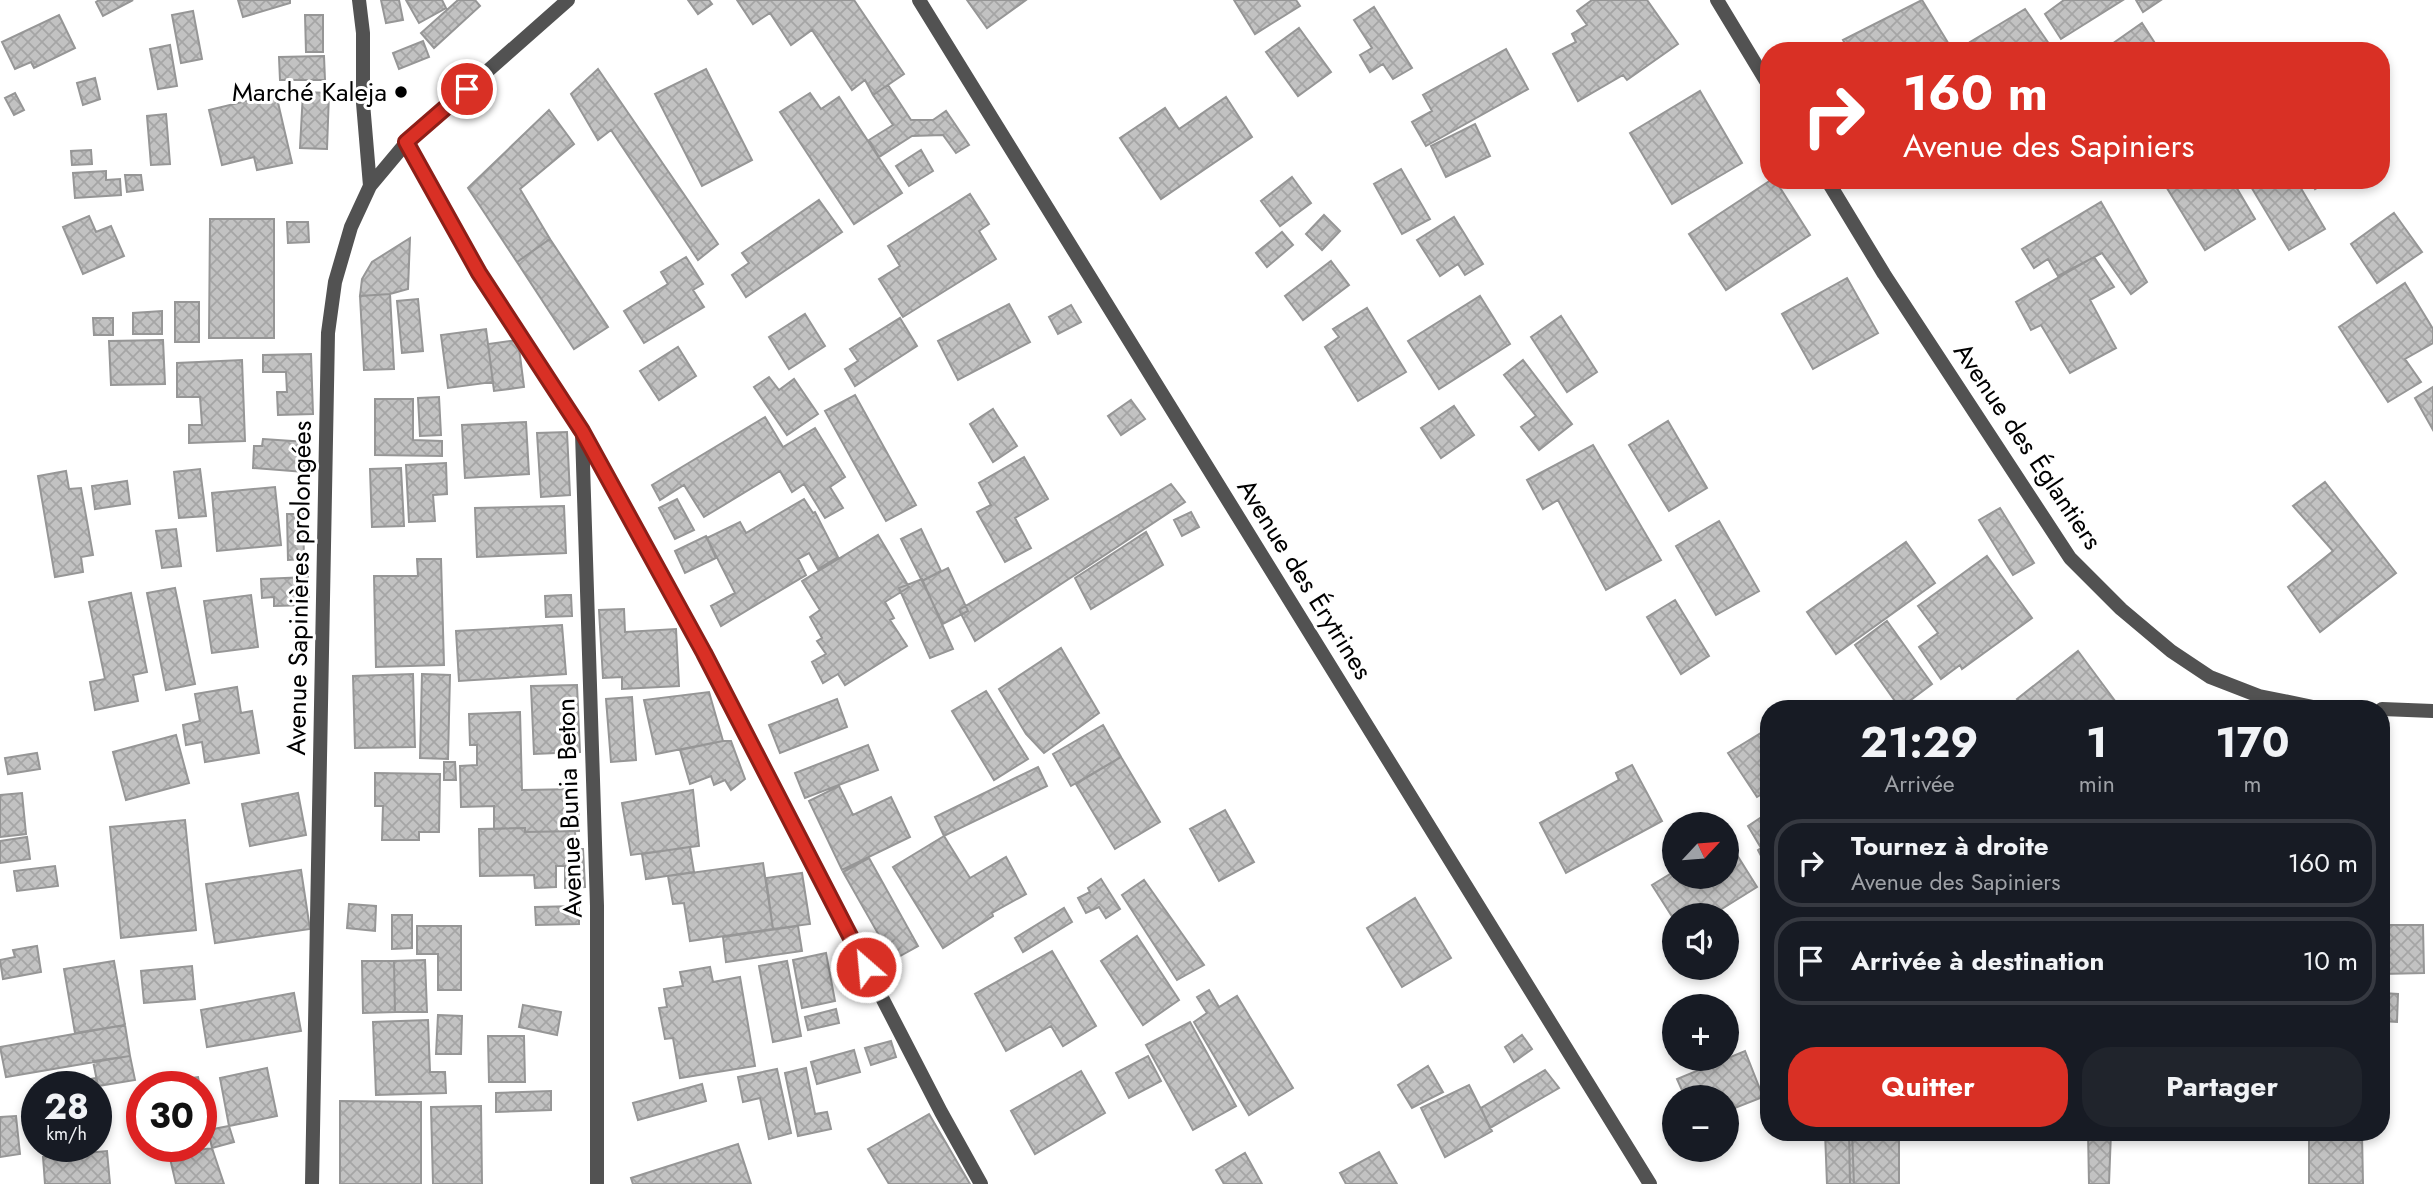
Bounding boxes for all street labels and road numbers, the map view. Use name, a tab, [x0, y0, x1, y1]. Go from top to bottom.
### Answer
street label: Avenue des Églantiers	[1944, 335, 2112, 557]
street label: Avenue Sapinières prolongées	[277, 420, 321, 756]
street label: Avenue des Érytrines	[1228, 471, 1382, 687]
street label: Avenue Bunia Beton	[546, 698, 592, 918]

